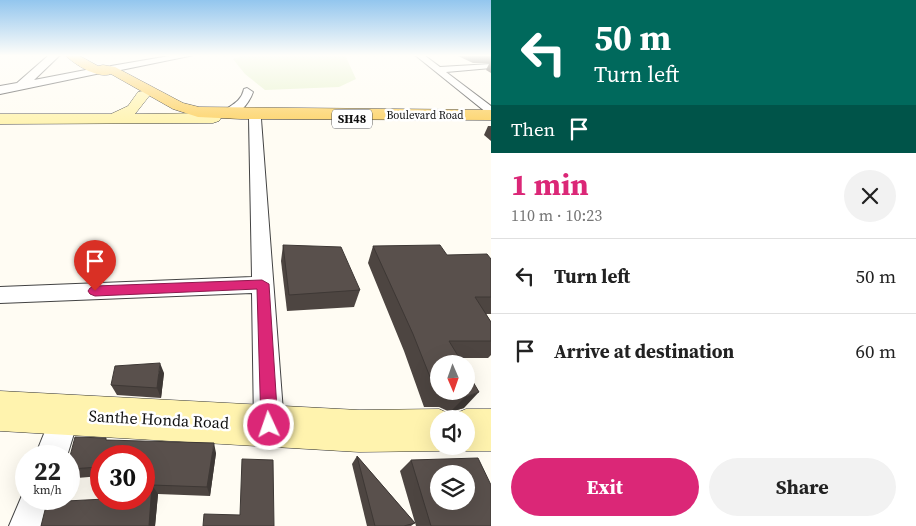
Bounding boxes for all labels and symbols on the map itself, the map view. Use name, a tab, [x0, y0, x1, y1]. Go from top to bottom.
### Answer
street label: Boulevard Road	[386, 108, 464, 123]
road number: SH48	[332, 110, 372, 128]
pin	[74, 240, 116, 291]
north arrow	[430, 355, 475, 400]
position arrow	[242, 398, 294, 450]
street label: Santhe Honda Road	[88, 404, 230, 434]
speed limit sign: 30	[90, 445, 155, 510]

